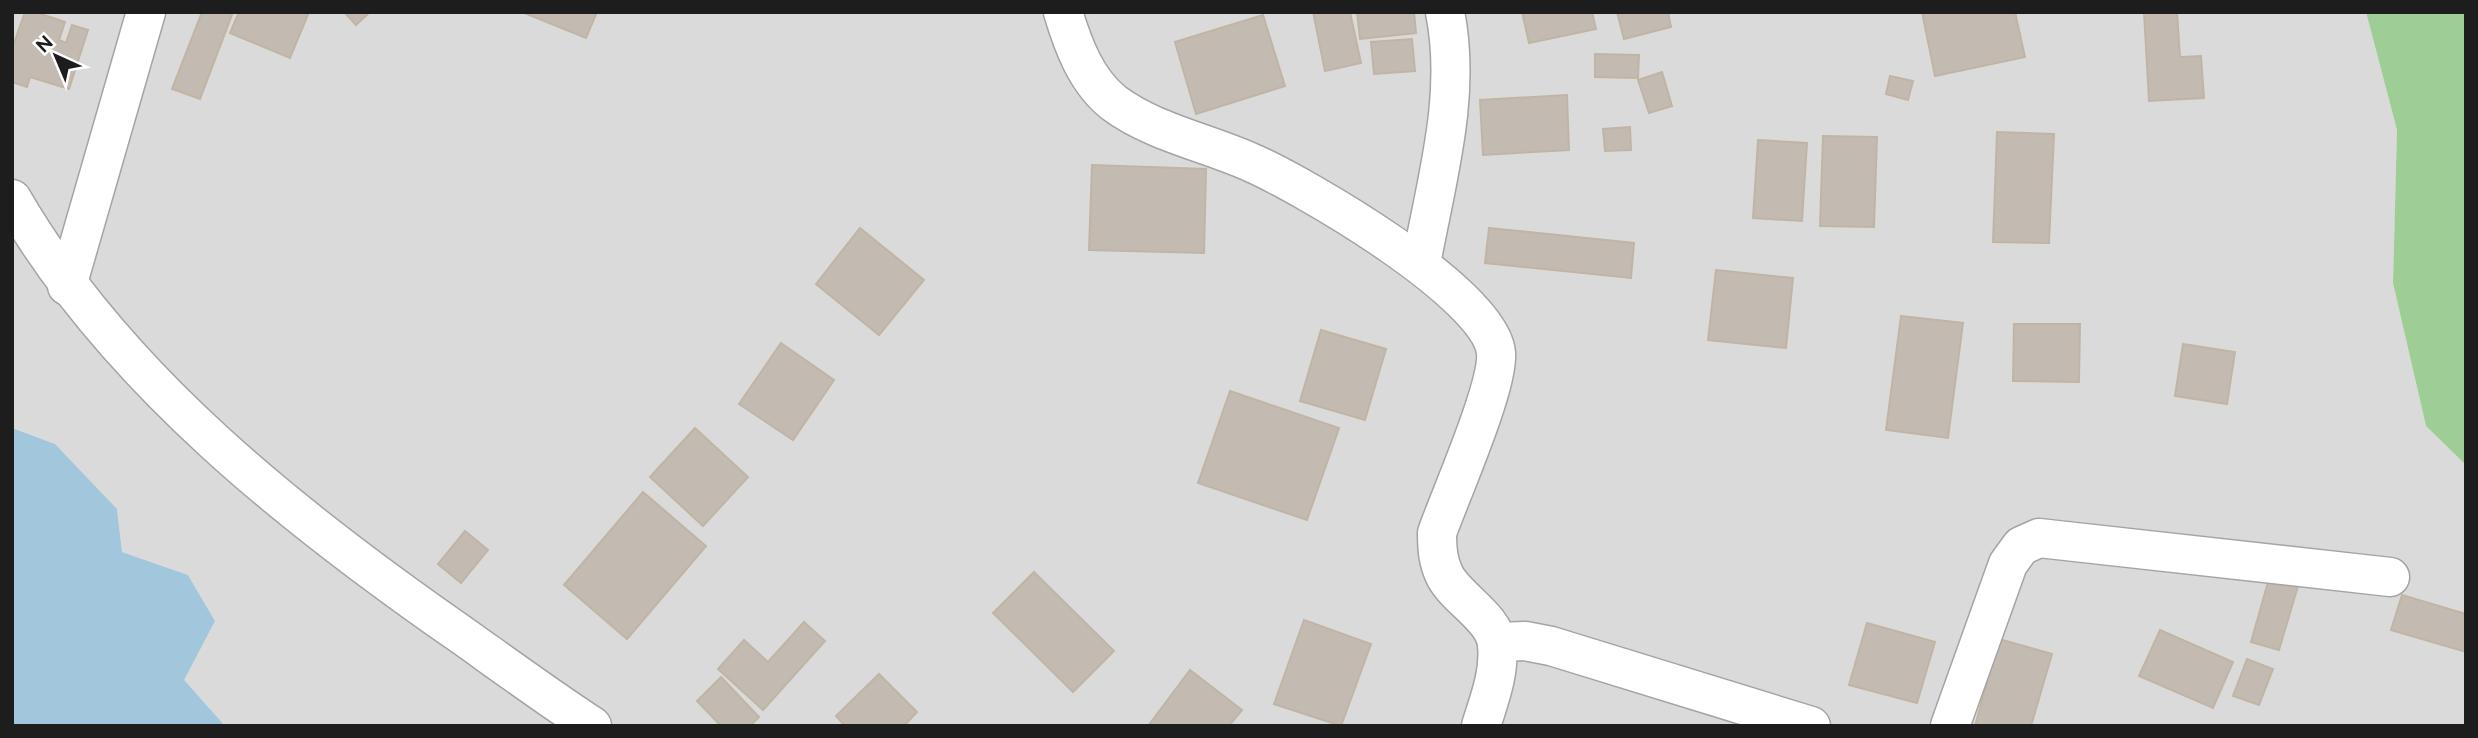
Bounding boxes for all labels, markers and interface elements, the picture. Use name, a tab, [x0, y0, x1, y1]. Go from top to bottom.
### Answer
north arrow	[21, 21, 91, 91]
text: N	[31, 31, 57, 57]

